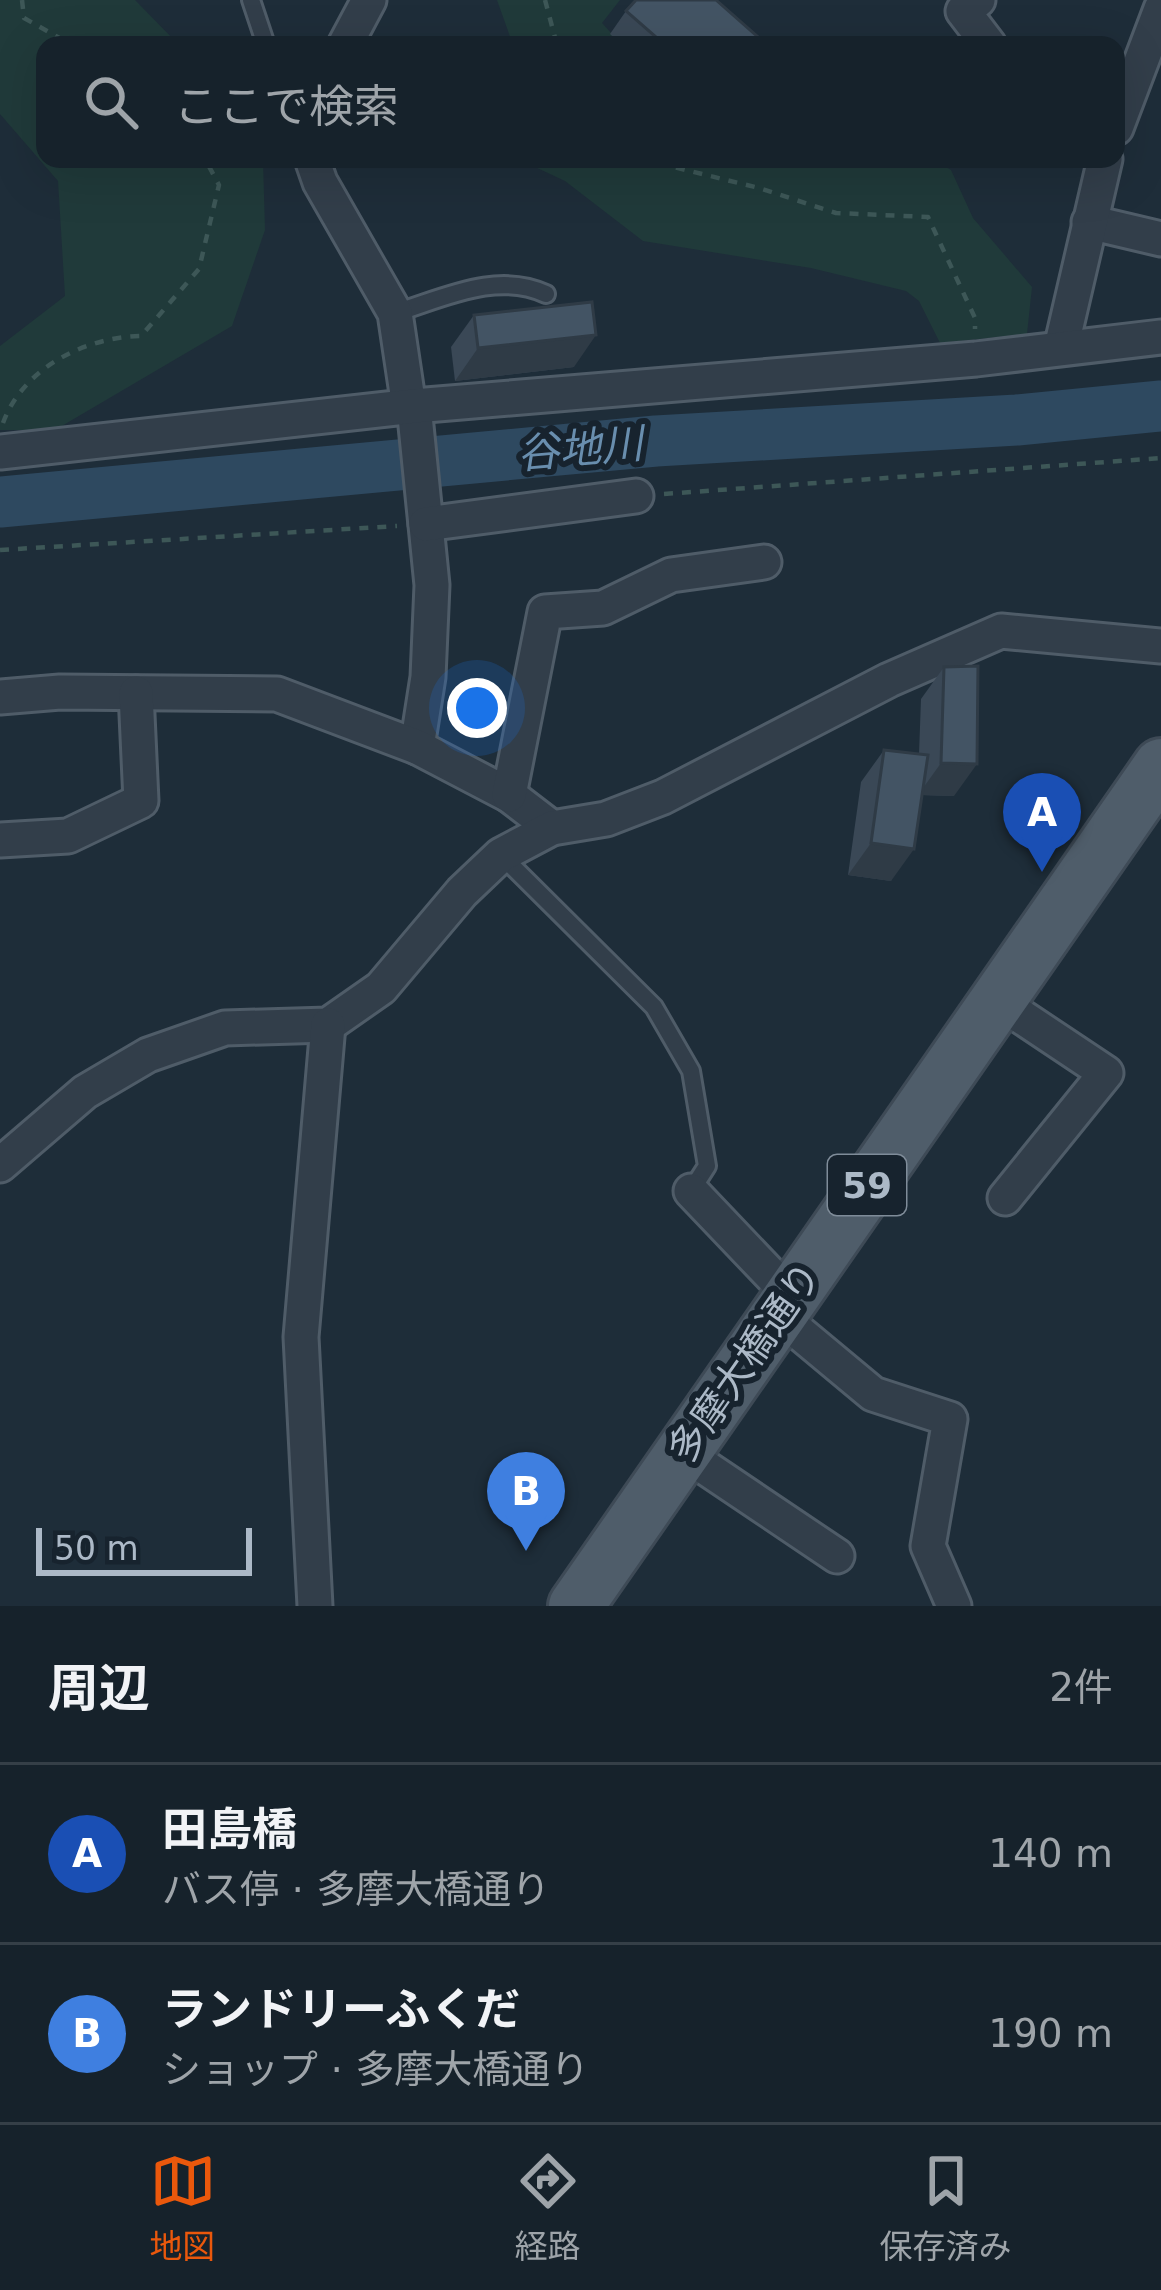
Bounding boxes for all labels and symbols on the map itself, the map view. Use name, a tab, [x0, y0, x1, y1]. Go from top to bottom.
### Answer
water label: 谷地川	[515, 418, 649, 478]
your location	[447, 678, 507, 738]
pin: A	[1003, 773, 1081, 872]
road number: 59	[828, 1155, 906, 1215]
street label: 多摩大橋通り	[659, 1254, 830, 1471]
pin: B	[487, 1452, 565, 1551]
scale bar	[36, 1522, 252, 1575]

